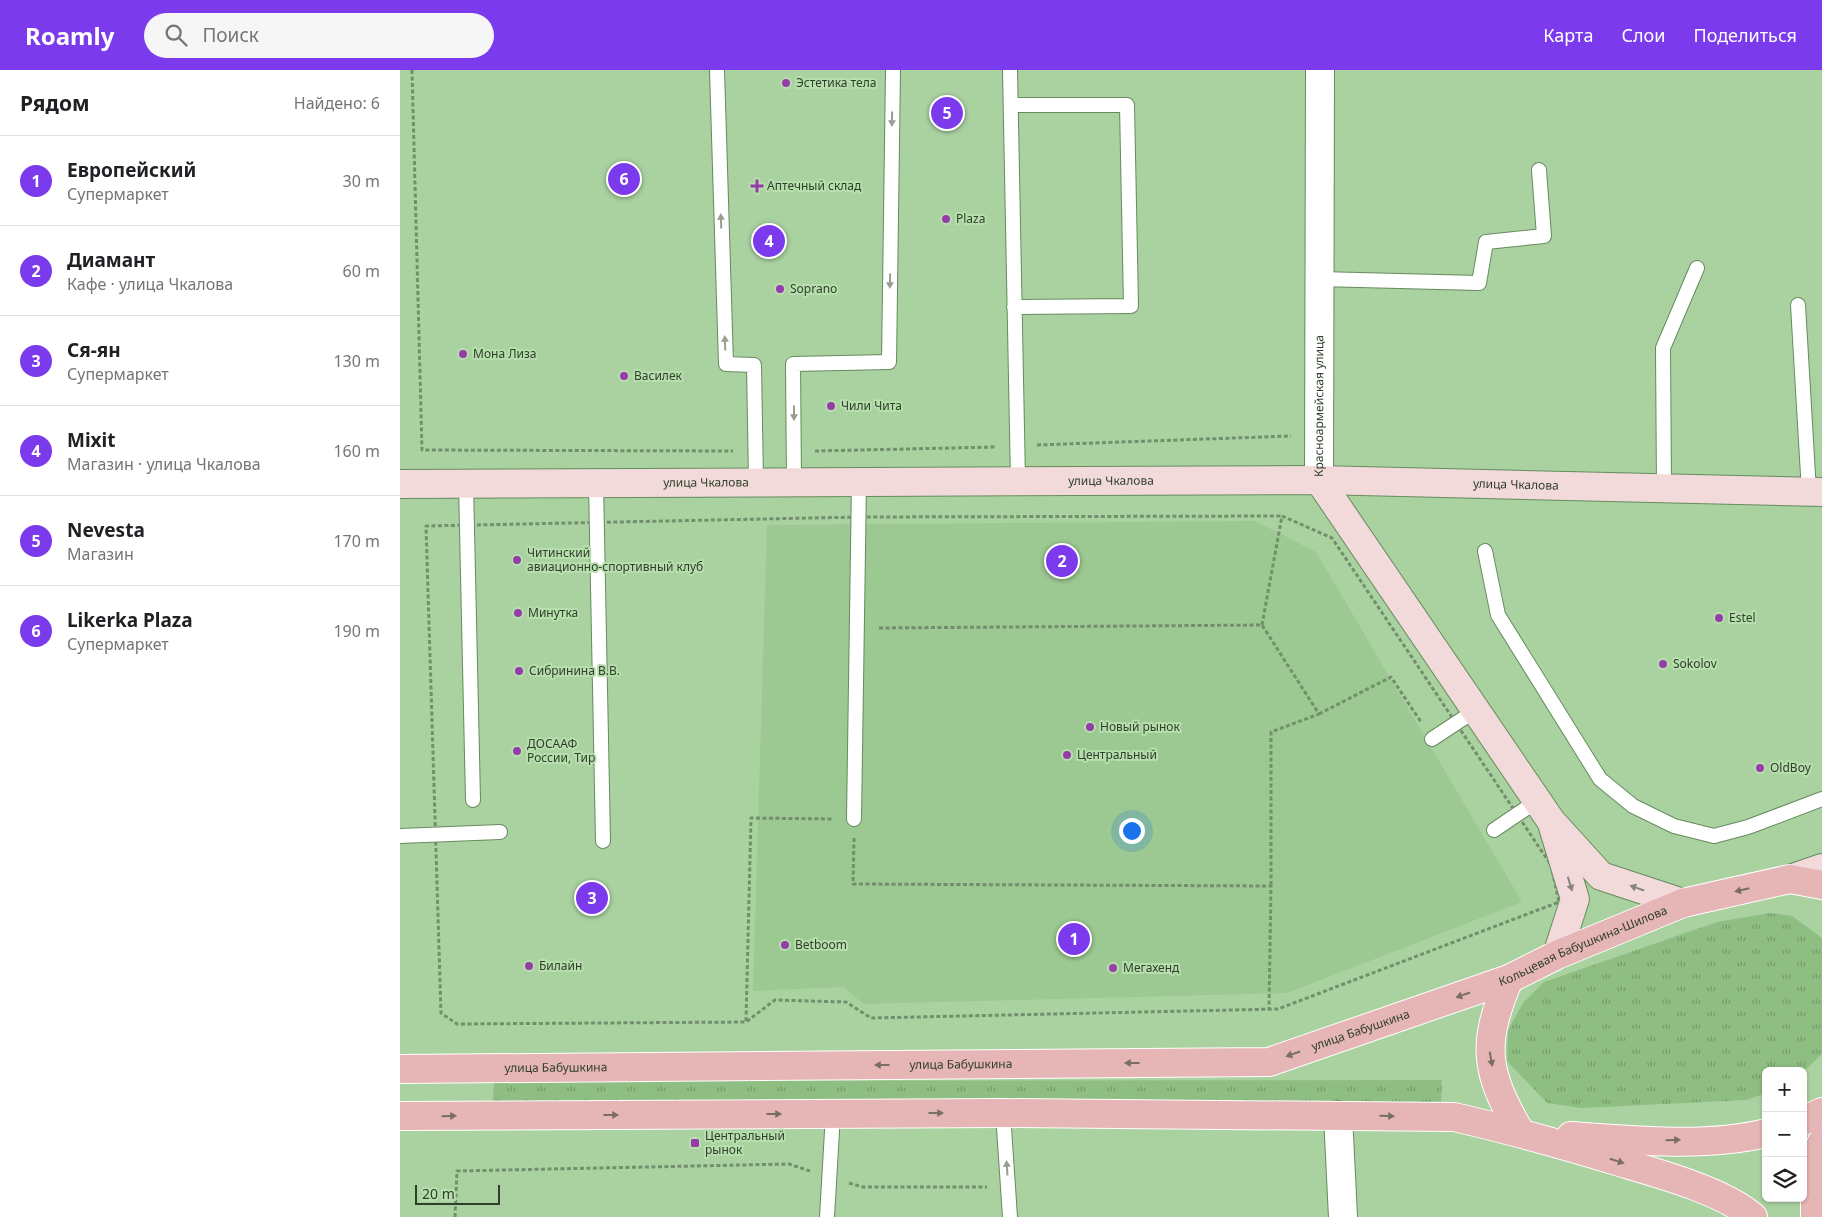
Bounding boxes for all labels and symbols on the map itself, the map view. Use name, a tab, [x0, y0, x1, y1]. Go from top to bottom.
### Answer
place label: Эстетика тела	[796, 74, 876, 91]
marker: Эстетика тела	[780, 77, 792, 89]
pin: 5	[931, 94, 963, 132]
one-way arrow	[888, 111, 896, 127]
pin: 6	[608, 160, 640, 198]
place label: Аптечный склад	[767, 177, 862, 194]
marker: Аптечный склад	[751, 180, 763, 192]
place label: Plaza	[956, 210, 985, 227]
one-way arrow	[717, 213, 725, 229]
marker: Plaza	[940, 213, 952, 225]
pin: 4	[753, 222, 785, 260]
one-way arrow	[886, 273, 894, 289]
place label: Soprano	[790, 280, 837, 297]
marker: Soprano	[774, 283, 786, 295]
one-way arrow	[721, 335, 729, 351]
street label: Красноармейская улица	[1310, 335, 1327, 477]
place label: Мона Лиза	[473, 345, 537, 362]
marker: Мона Лиза	[457, 348, 469, 360]
place label: Василек	[634, 367, 682, 384]
marker: Василек	[618, 370, 630, 382]
place label: Чили Чита	[841, 397, 902, 414]
marker: Чили Чита	[825, 400, 837, 412]
one-way arrow	[790, 405, 798, 421]
street label: улица Чкалова	[1068, 472, 1154, 489]
street label: улица Чкалова	[663, 473, 749, 491]
street label: улица Чкалова	[1473, 475, 1559, 494]
pin: 2	[1046, 542, 1078, 580]
place label: Читинский авиационно-спортивный клуб	[527, 544, 703, 575]
marker: Читинский авиационно-спортивный клуб	[511, 554, 523, 566]
place label: Минутка	[528, 604, 578, 621]
marker: Минутка	[512, 607, 524, 619]
place label: Estel	[1729, 609, 1756, 626]
marker: Estel	[1713, 612, 1725, 624]
place label: Sokolov	[1673, 655, 1718, 672]
marker: Sokolov	[1657, 658, 1669, 670]
place label: Сибринина В.В.	[529, 662, 620, 679]
marker: Сибринина В.В.	[513, 665, 525, 677]
place label: Новый рынок	[1100, 718, 1180, 735]
marker: Новый рынок	[1084, 721, 1096, 733]
place label: ДОСААФ России, Тир	[527, 735, 595, 766]
marker: ДОСААФ России, Тир	[511, 745, 523, 757]
place label: Центральный	[1077, 746, 1157, 763]
marker: Центральный	[1061, 749, 1073, 761]
place label: OldBoy	[1770, 759, 1812, 776]
marker: OldBoy	[1754, 762, 1766, 774]
your location	[1119, 818, 1145, 844]
one-way arrow	[1567, 877, 1575, 892]
pin: 3	[576, 879, 608, 917]
one-way arrow	[1629, 883, 1644, 891]
one-way arrow	[1735, 886, 1750, 894]
street label: Кольцевая Бабушкина-Шилова	[1496, 901, 1670, 990]
pin: 1	[1058, 920, 1090, 958]
place label: Betboom	[795, 936, 847, 953]
marker: Betboom	[779, 939, 791, 951]
place label: Билайн	[539, 957, 582, 974]
place label: Мегахенд	[1123, 959, 1180, 976]
marker: Билайн	[523, 960, 535, 972]
marker: Мегахенд	[1107, 962, 1119, 974]
one-way arrow	[1455, 991, 1470, 999]
street label: улица Бабушкина	[1309, 1005, 1412, 1055]
one-way arrow	[1285, 1050, 1300, 1058]
one-way arrow	[1487, 1052, 1495, 1068]
street label: улица Бабушкина	[910, 1055, 1012, 1073]
street label: улица Бабушкина	[505, 1058, 607, 1076]
one-way arrow	[1123, 1059, 1139, 1067]
one-way arrow	[873, 1061, 889, 1069]
one-way arrow	[928, 1109, 944, 1117]
one-way arrow	[766, 1110, 782, 1118]
one-way arrow	[603, 1111, 619, 1119]
one-way arrow	[441, 1112, 457, 1120]
one-way arrow	[1379, 1112, 1395, 1120]
place label: Центральный рынок	[705, 1127, 785, 1158]
one-way arrow	[1665, 1136, 1681, 1144]
marker: Центральный рынок	[689, 1137, 701, 1149]
one-way arrow	[1609, 1158, 1624, 1166]
one-way arrow	[1002, 1160, 1010, 1176]
scale bar	[415, 1182, 500, 1205]

